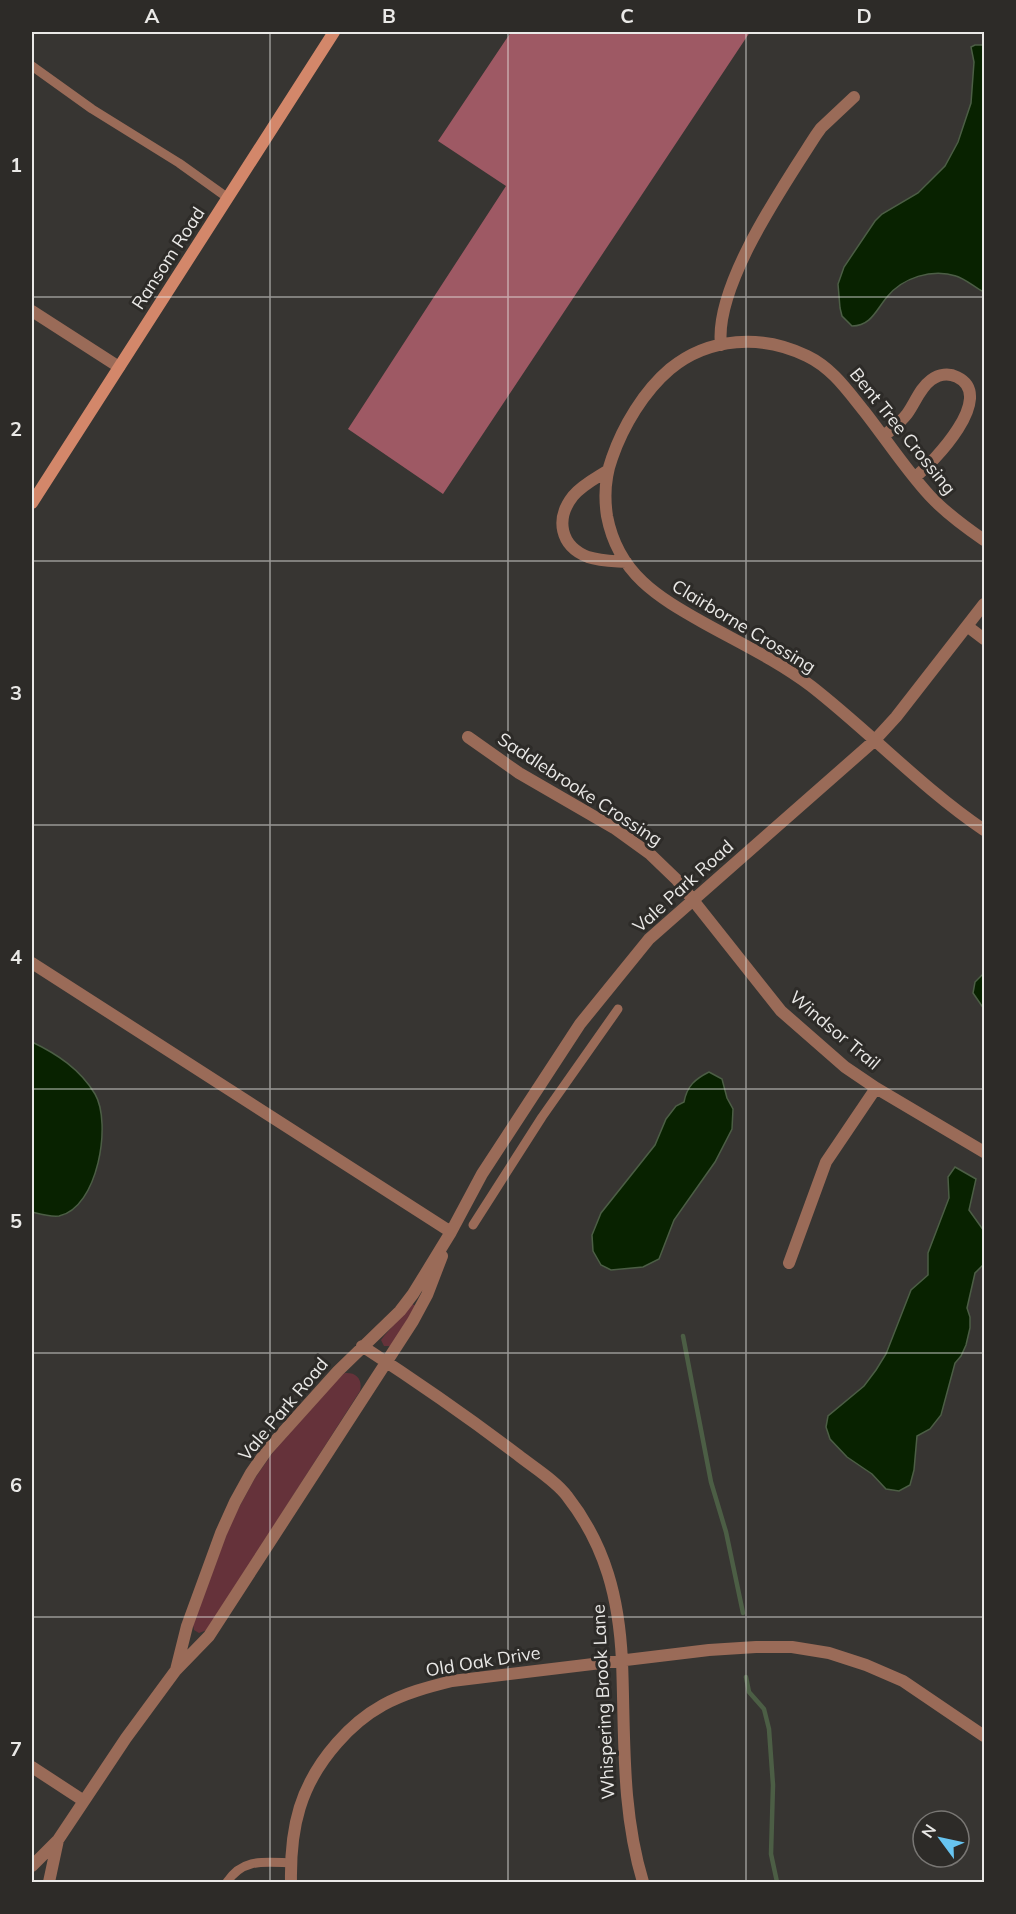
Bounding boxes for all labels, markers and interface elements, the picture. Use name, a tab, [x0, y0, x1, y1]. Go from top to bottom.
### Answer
text: A	[145, 3, 160, 28]
text: B	[382, 3, 396, 28]
text: C	[620, 3, 634, 28]
text: D	[856, 3, 872, 28]
text: 1	[10, 152, 22, 177]
street label: Ransom Road	[126, 202, 210, 314]
street label: Bent Tree Crossing	[845, 363, 961, 499]
text: 2	[10, 416, 22, 441]
street label: Clairborne Crossing	[668, 574, 820, 678]
text: 3	[10, 680, 22, 705]
street label: Saddlebrooke Crossing	[493, 727, 667, 851]
street label: Vale Park Road	[628, 835, 738, 937]
text: 4	[10, 944, 22, 969]
street label: Windsor Trail	[785, 985, 885, 1075]
text: 5	[10, 1208, 22, 1233]
street label: Vale Park Road	[233, 1353, 333, 1465]
text: 6	[10, 1472, 22, 1497]
street label: Whispering Brook Lane	[586, 1604, 620, 1800]
street label: Old Oak Drive	[424, 1641, 542, 1681]
text: 7	[10, 1736, 22, 1761]
north arrow	[911, 1809, 971, 1869]
text: N	[917, 1820, 940, 1841]

